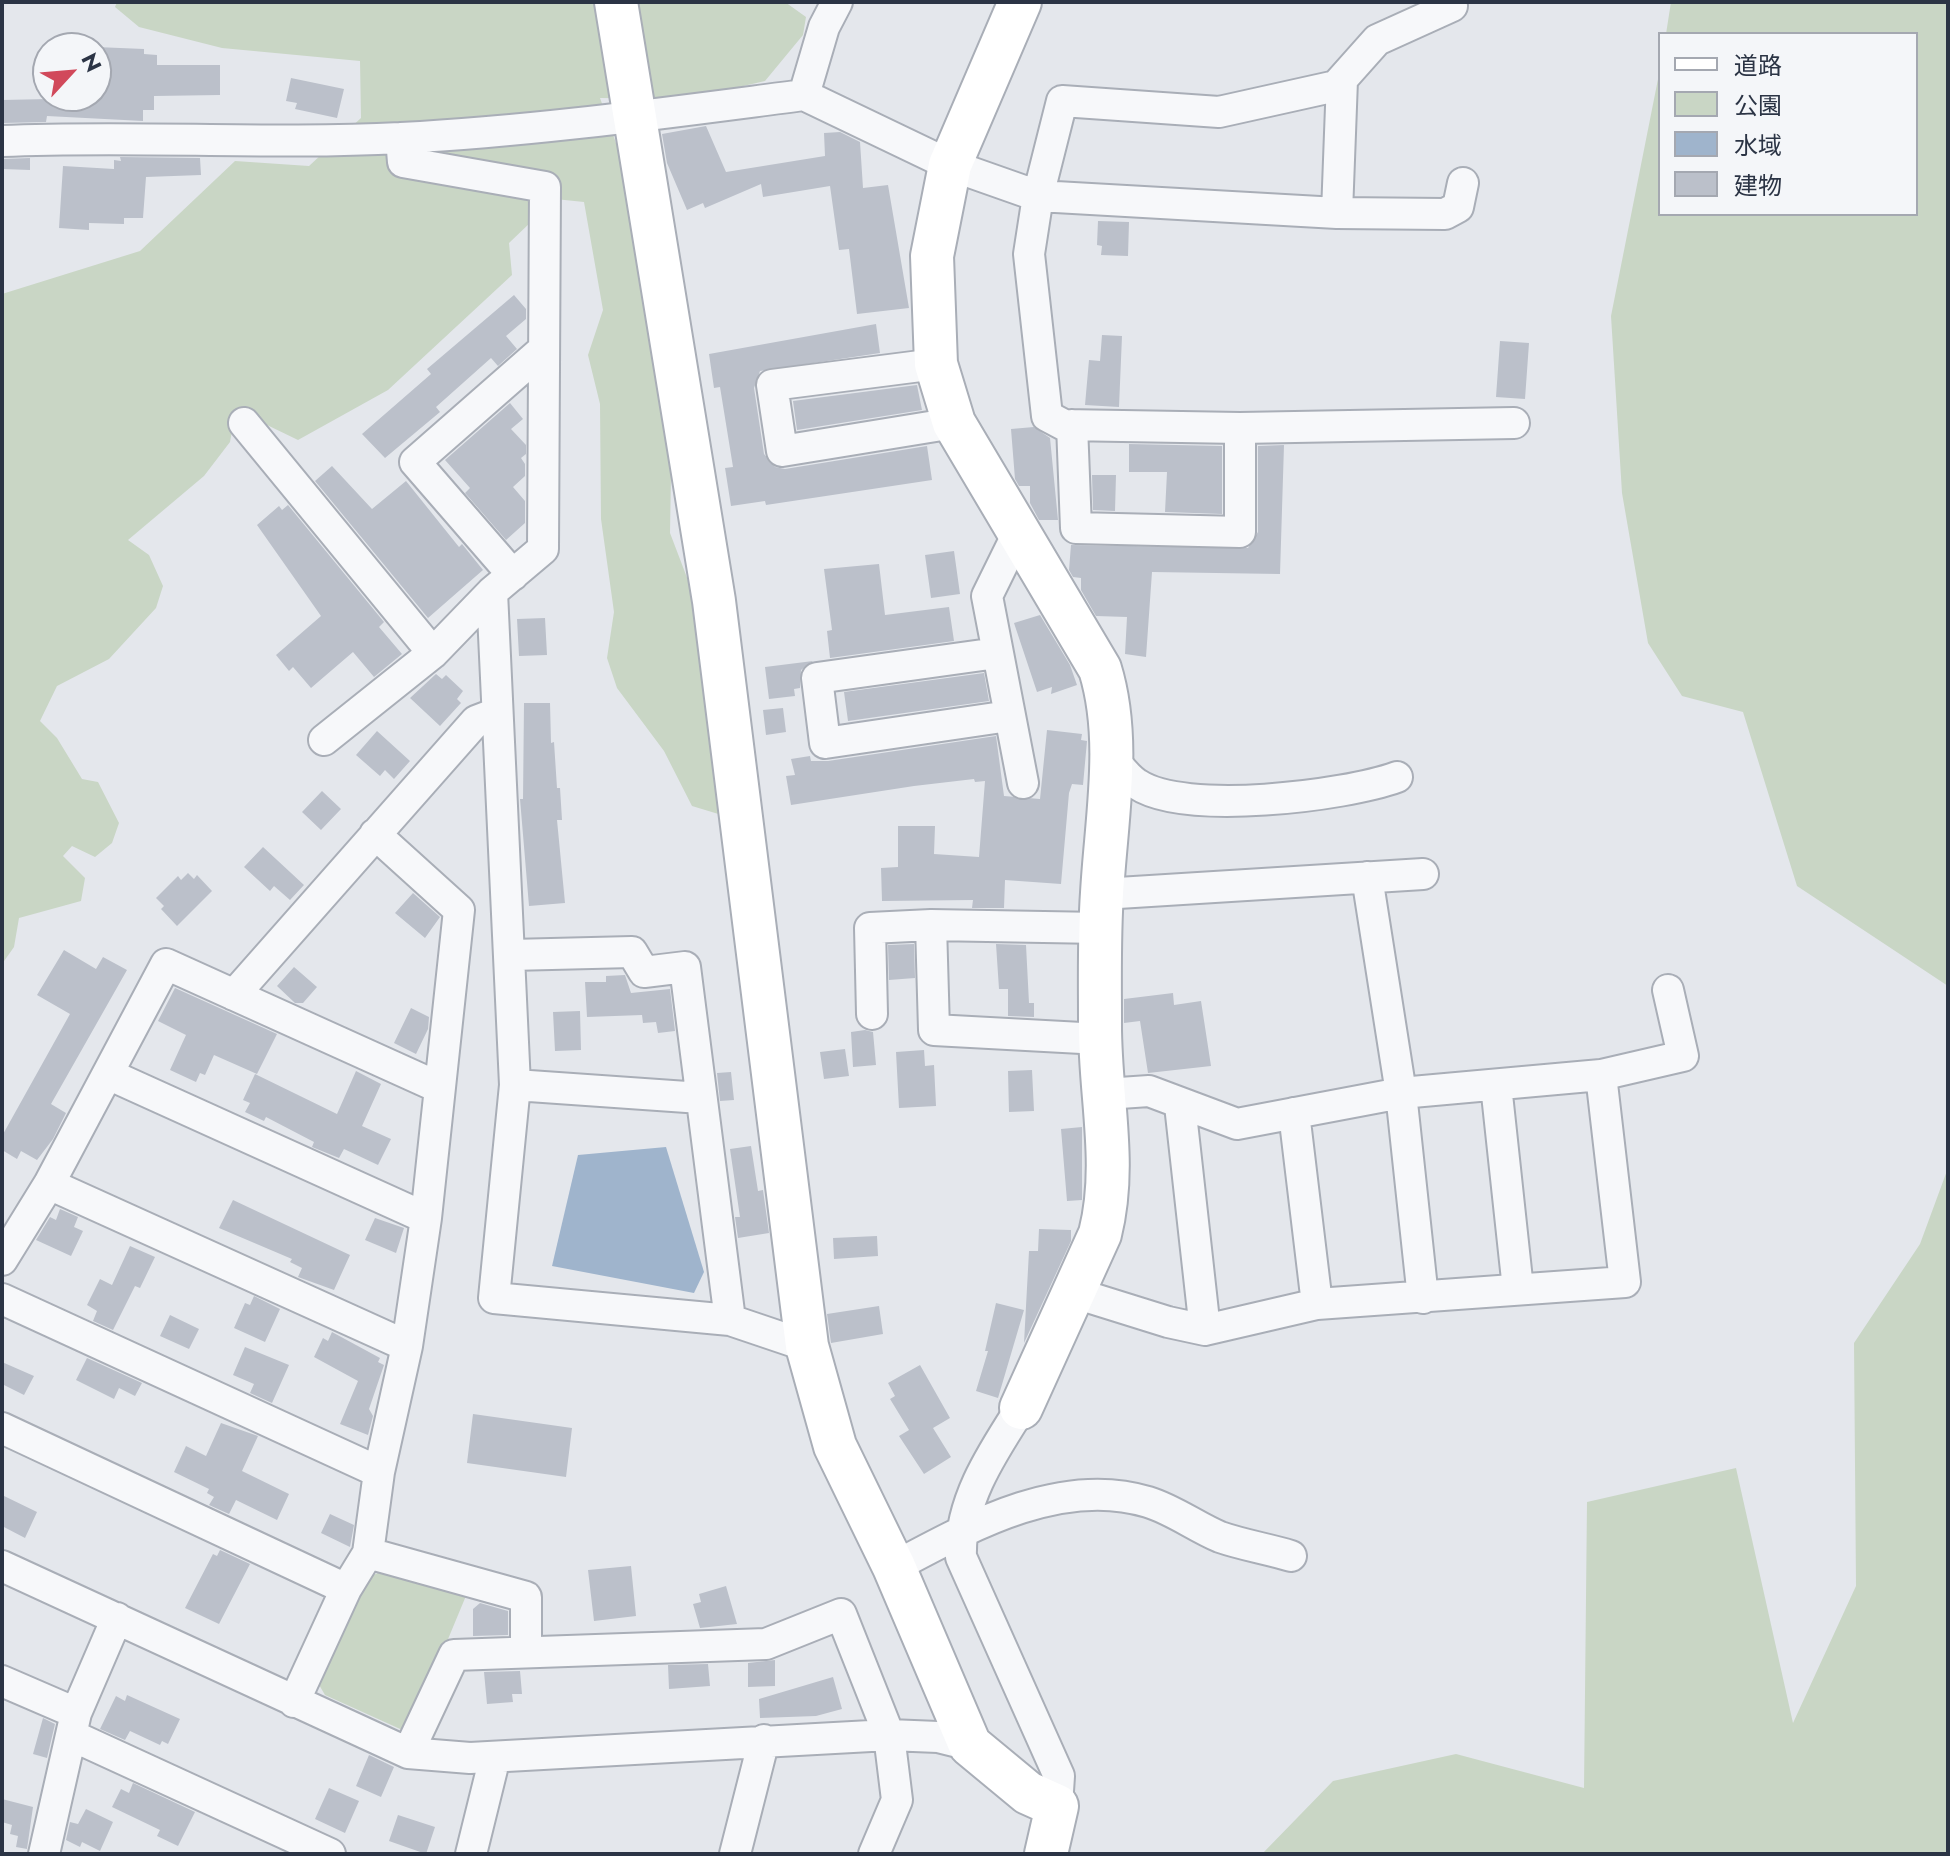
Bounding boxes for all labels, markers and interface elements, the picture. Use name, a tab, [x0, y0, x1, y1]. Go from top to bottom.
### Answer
north arrow	[32, 32, 112, 112]
legend	[1658, 32, 1918, 216]
text: N	[74, 47, 110, 77]
text: 道路	[1734, 48, 1782, 83]
text: 公園	[1734, 88, 1782, 123]
text: 水域	[1734, 128, 1782, 163]
text: 建物	[1734, 168, 1782, 203]

